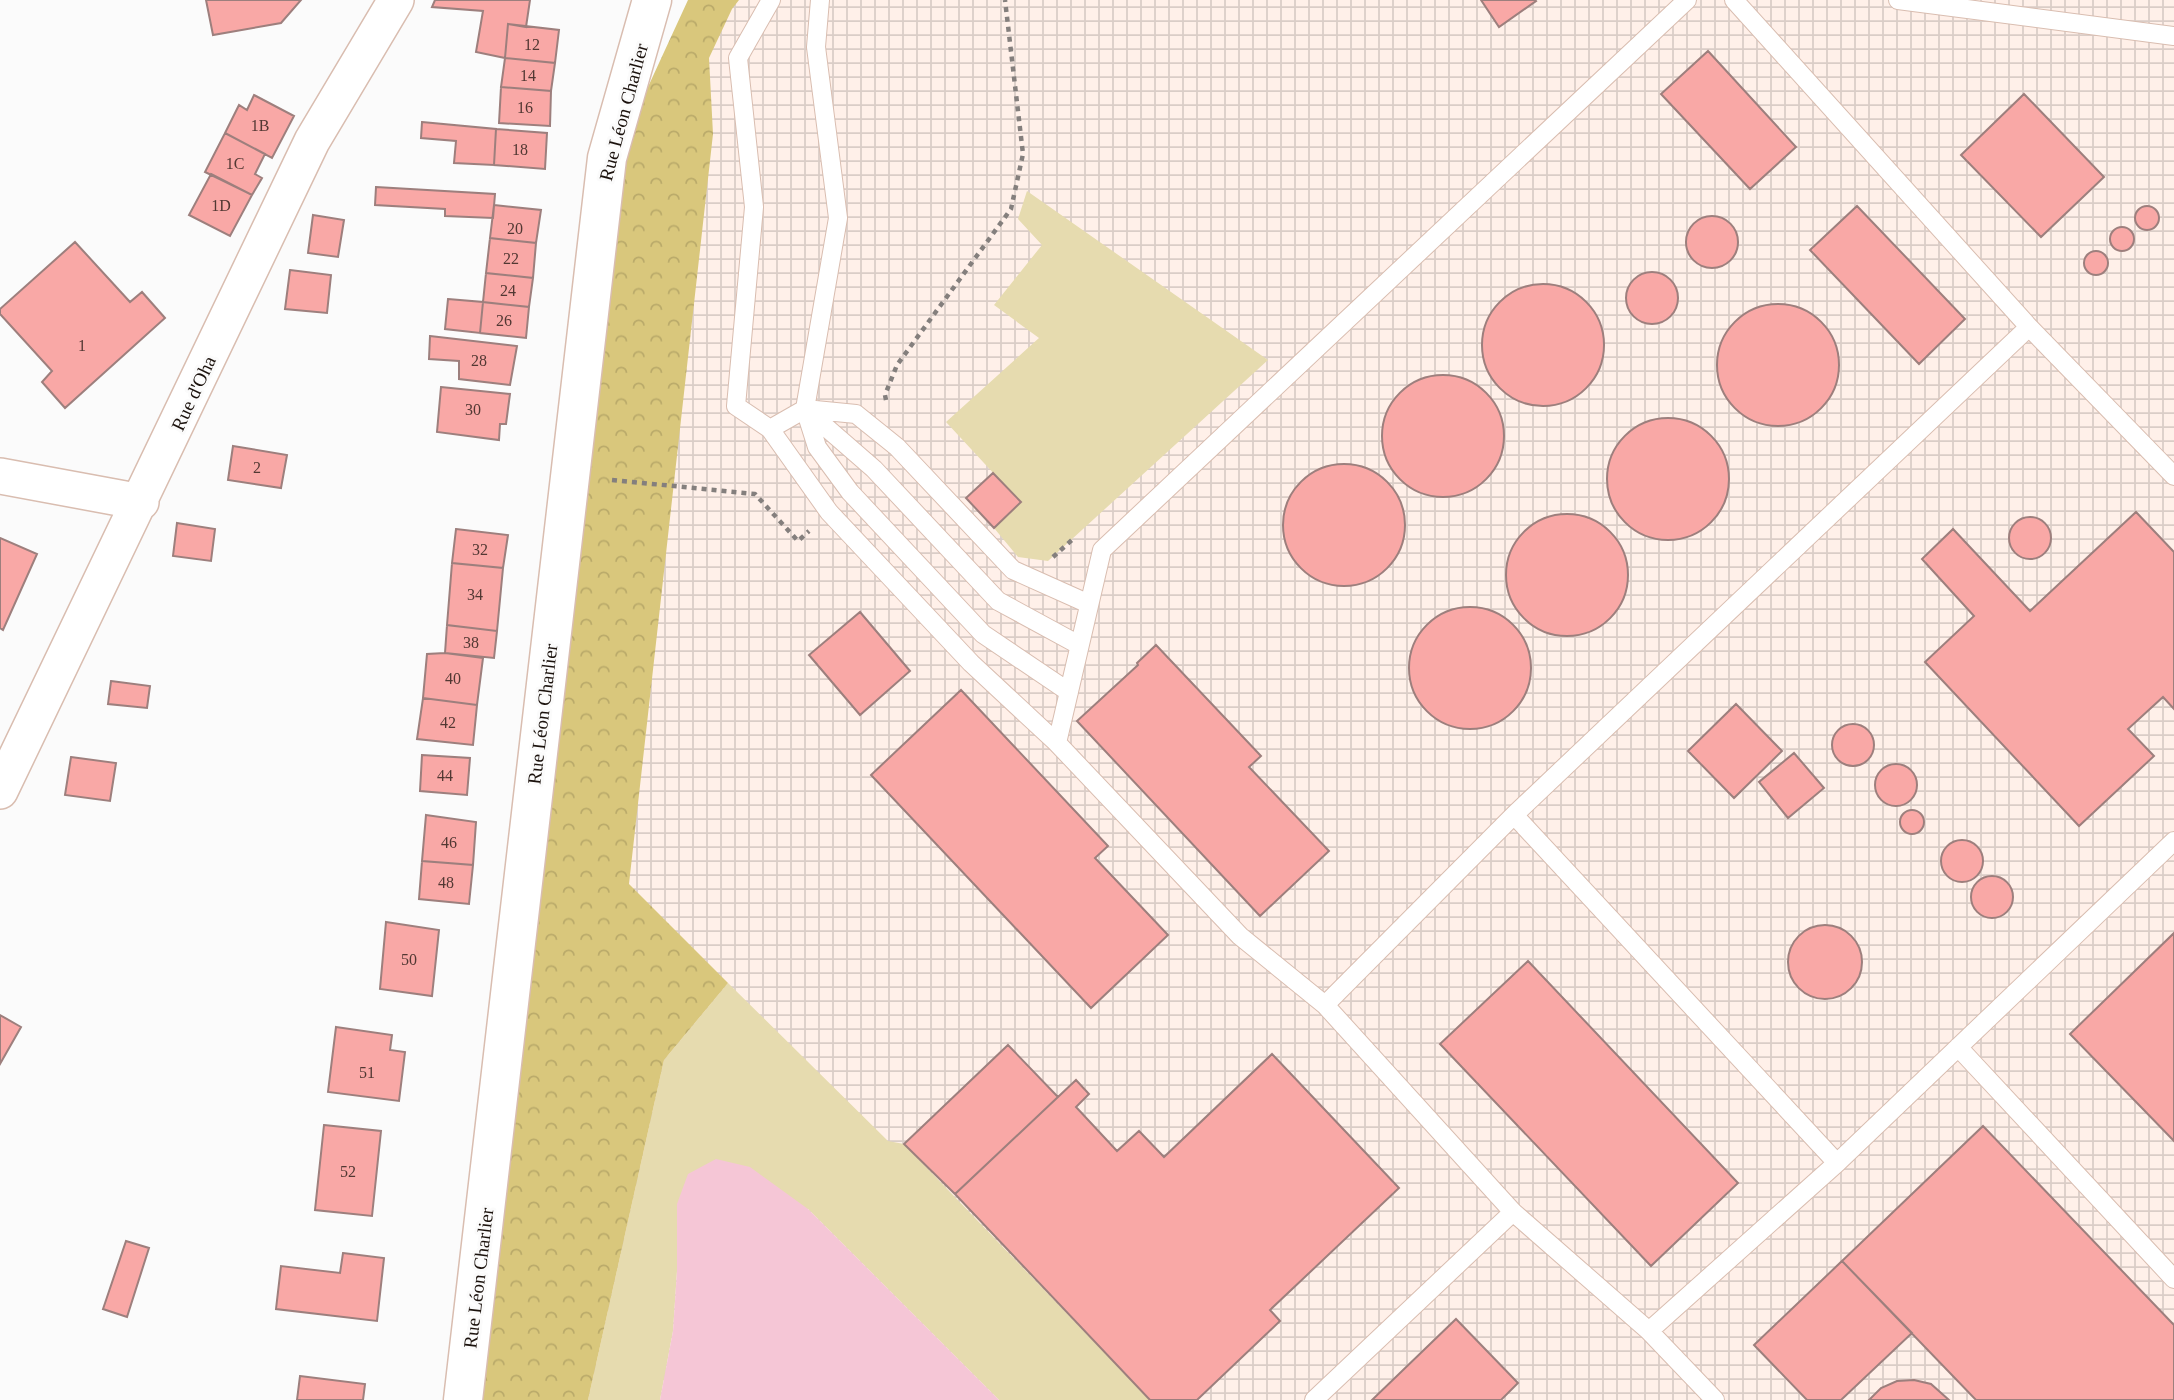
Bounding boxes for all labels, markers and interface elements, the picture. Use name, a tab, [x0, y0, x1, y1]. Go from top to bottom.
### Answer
house number: 12	[524, 36, 540, 53]
street label: Rue Léon Charlier	[595, 40, 652, 183]
house number: 14	[520, 67, 536, 84]
house number: 16	[517, 99, 533, 116]
house number: 1B	[251, 117, 269, 134]
house number: 18	[512, 141, 528, 158]
house number: 1C	[226, 155, 244, 172]
house number: 1D	[211, 197, 231, 214]
house number: 20	[507, 220, 523, 237]
house number: 22	[503, 250, 519, 267]
house number: 24	[500, 282, 516, 299]
house number: 26	[496, 312, 512, 329]
house number: 1	[78, 337, 86, 354]
street label: Rue d'Oha	[167, 352, 220, 434]
house number: 28	[471, 352, 487, 369]
house number: 30	[465, 401, 481, 418]
house number: 2	[253, 459, 261, 476]
house number: 32	[472, 541, 488, 558]
house number: 34	[467, 586, 483, 603]
house number: 38	[463, 634, 479, 651]
street label: Rue Léon Charlier	[523, 642, 562, 786]
house number: 40	[445, 670, 461, 687]
house number: 42	[440, 714, 456, 731]
house number: 44	[437, 767, 453, 784]
house number: 46	[441, 834, 457, 851]
house number: 48	[438, 874, 454, 891]
house number: 50	[401, 951, 417, 968]
house number: 51	[359, 1064, 375, 1081]
house number: 52	[340, 1163, 356, 1180]
street label: Rue Léon Charlier	[459, 1206, 498, 1350]

